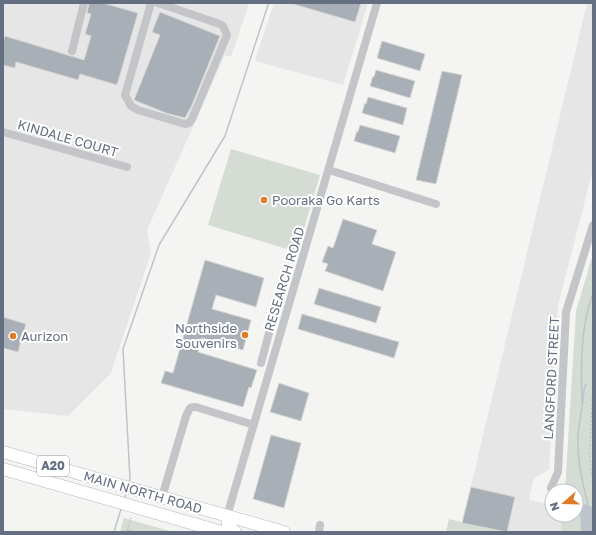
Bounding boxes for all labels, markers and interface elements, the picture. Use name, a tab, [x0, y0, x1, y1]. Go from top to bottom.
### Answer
street label: KINDALE COURT	[16, 116, 120, 160]
place label: Pooraka Go Karts	[272, 192, 380, 208]
marker: Pooraka Go Karts	[259, 195, 269, 205]
street label: RESEARCH ROAD	[260, 225, 308, 333]
street label: LANGFORD STREET	[540, 316, 562, 440]
place label: Northside Souvenirs	[175, 320, 237, 351]
place label: Aurizon	[21, 328, 68, 344]
marker: Northside Souvenirs	[240, 330, 250, 340]
marker: Aurizon	[8, 331, 18, 341]
road number: A20	[37, 456, 69, 476]
street label: MAIN NORTH ROAD	[82, 467, 204, 517]
north arrow	[544, 483, 584, 523]
text: N	[547, 500, 562, 513]

